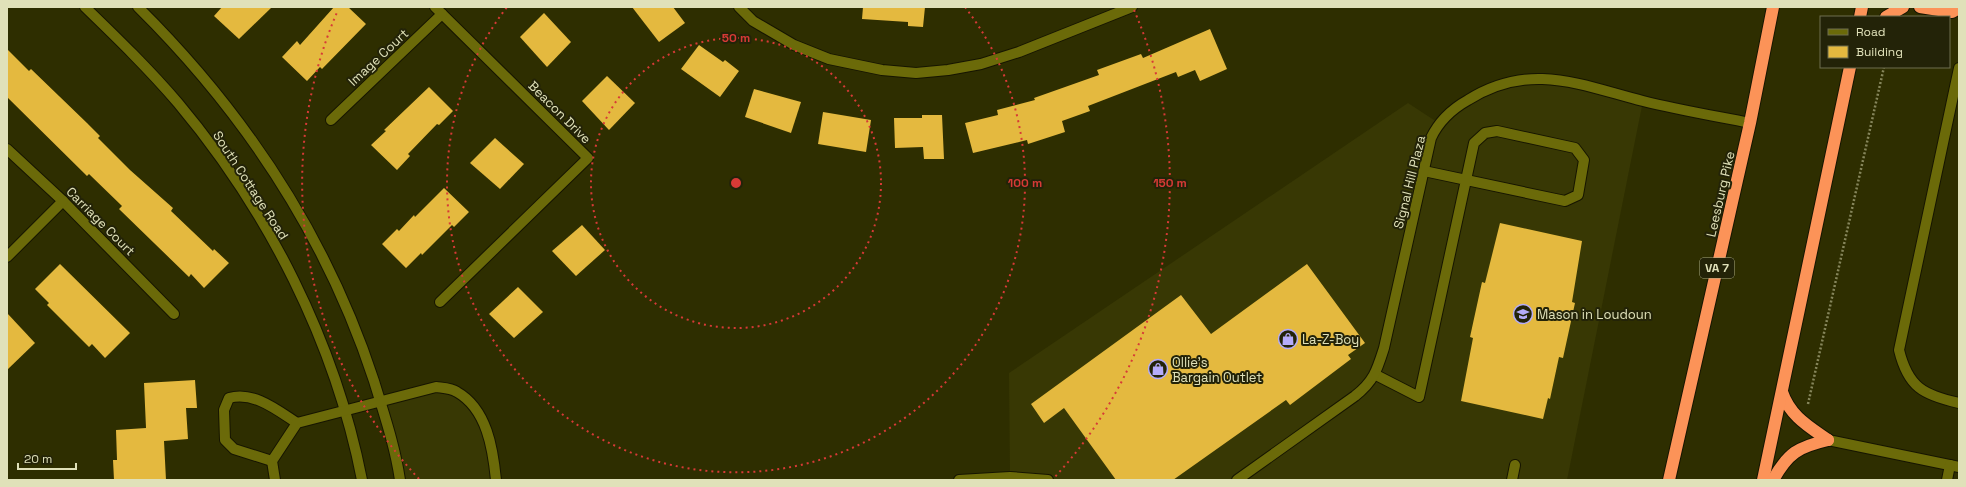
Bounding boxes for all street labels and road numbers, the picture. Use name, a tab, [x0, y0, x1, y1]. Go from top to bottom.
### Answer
street label: Image Court	[345, 25, 412, 90]
street label: Beacon Drive	[525, 77, 595, 147]
street label: South Cottage Road	[209, 128, 292, 243]
street label: Signal Hill Plaza	[1390, 133, 1429, 231]
street label: Leesburg Pike	[1702, 150, 1739, 239]
street label: Carriage Court	[63, 183, 139, 259]
road number: VA 7	[1700, 258, 1734, 278]

